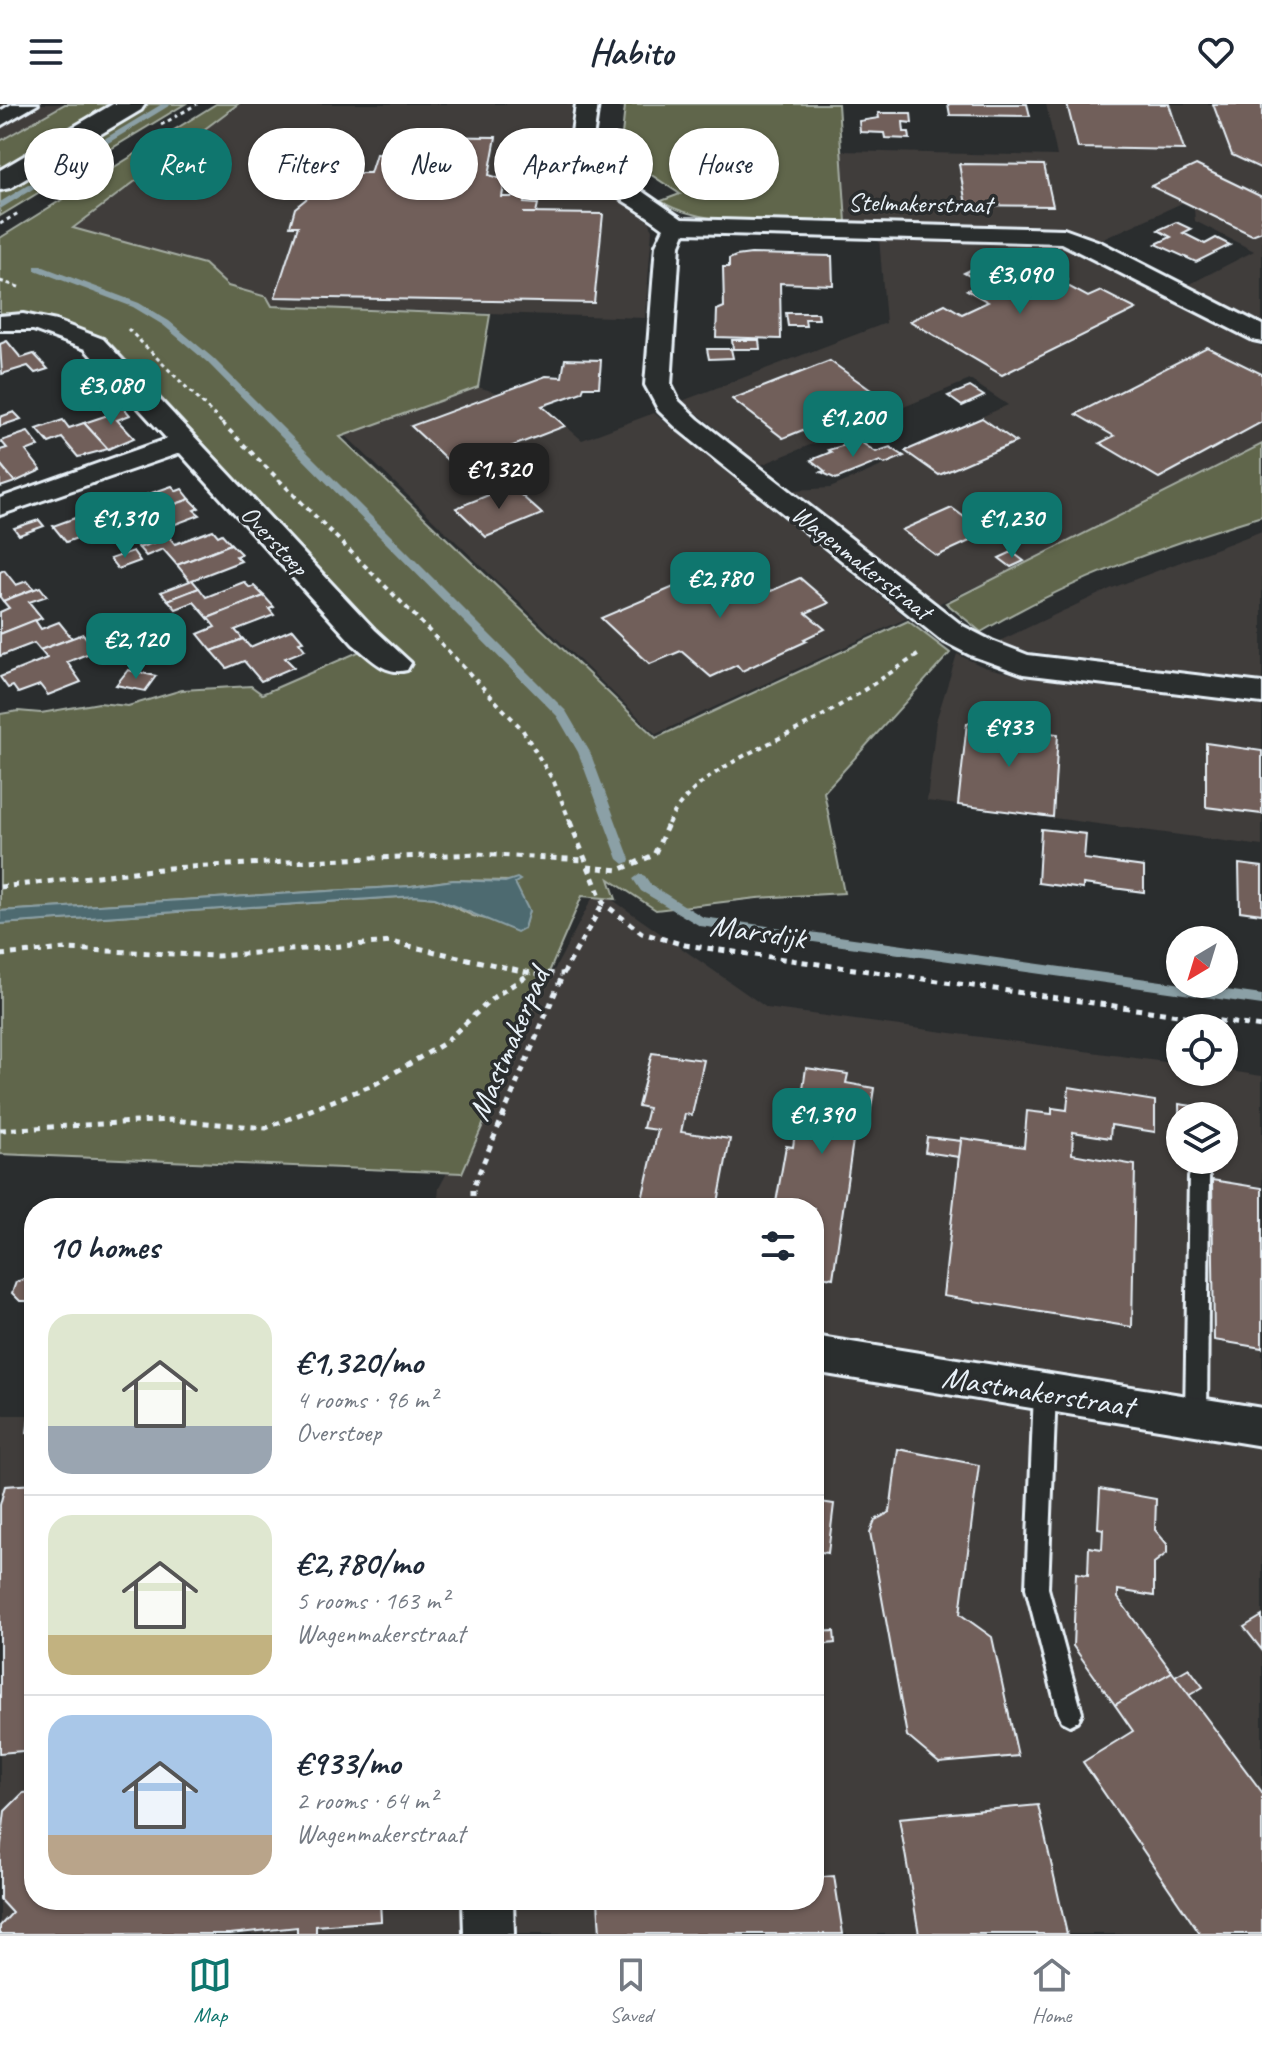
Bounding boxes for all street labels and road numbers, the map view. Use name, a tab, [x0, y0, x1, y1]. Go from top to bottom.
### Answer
street label: Stelmakerstraat	[848, 186, 996, 221]
street label: Wagenmakerstraat	[785, 497, 941, 629]
street label: Overstoep	[234, 498, 317, 584]
street label: Marsdijk	[707, 904, 811, 959]
street label: Mastmakerpad	[458, 958, 561, 1127]
street label: Mastmakerstraat	[939, 1356, 1141, 1428]

